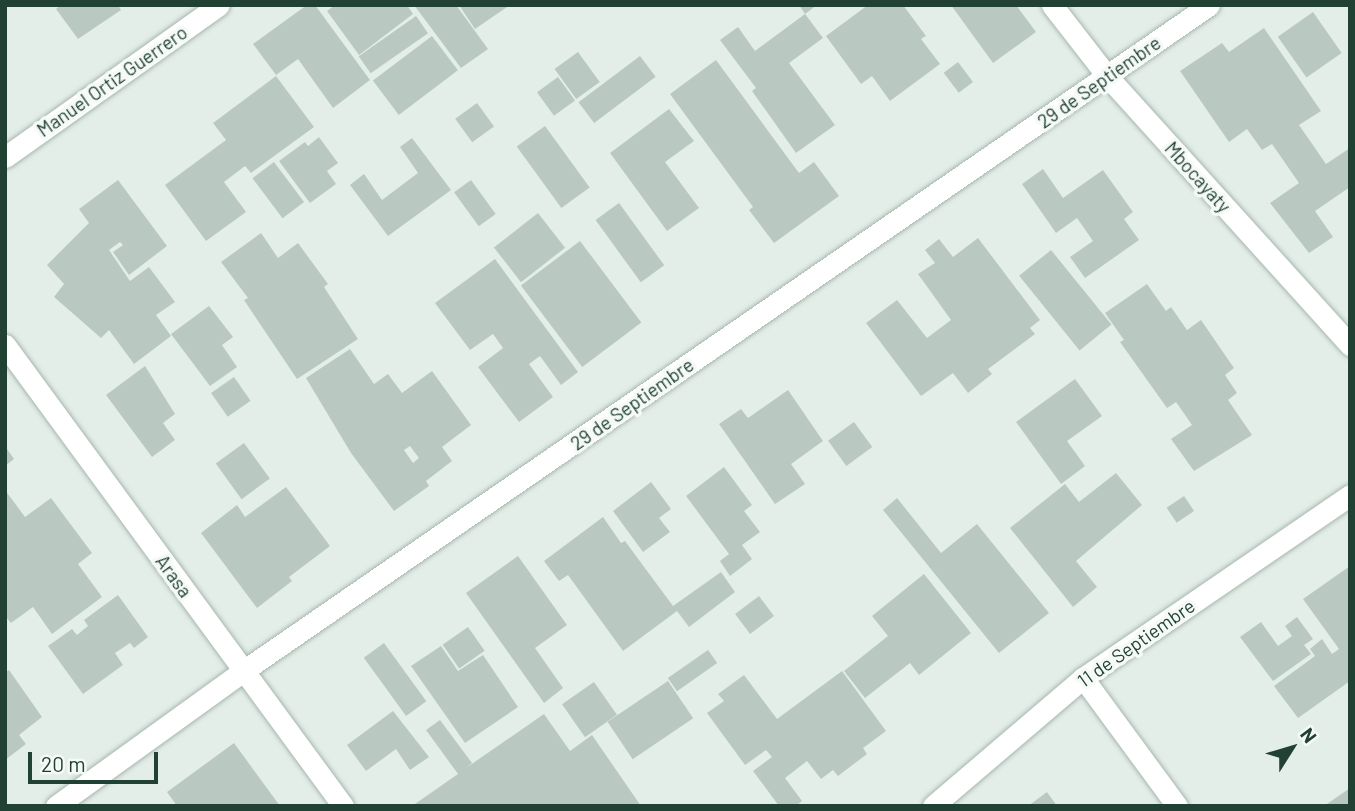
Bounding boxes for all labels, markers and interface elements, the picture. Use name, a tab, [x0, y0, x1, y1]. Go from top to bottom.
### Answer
street label: Manuel Ortiz Guerrero	[33, 21, 191, 141]
street label: 29 de Septiembre	[1033, 31, 1165, 133]
street label: Mbocayaty	[1160, 137, 1236, 217]
street label: 29 de Septiembre	[566, 353, 698, 455]
street label: Arasa	[151, 550, 197, 602]
street label: 11 de Septiembre	[1073, 594, 1199, 692]
north arrow	[1257, 713, 1327, 783]
text: N	[1296, 723, 1322, 747]
scale bar	[32, 738, 161, 782]
text: 20 m	[41, 751, 86, 776]

